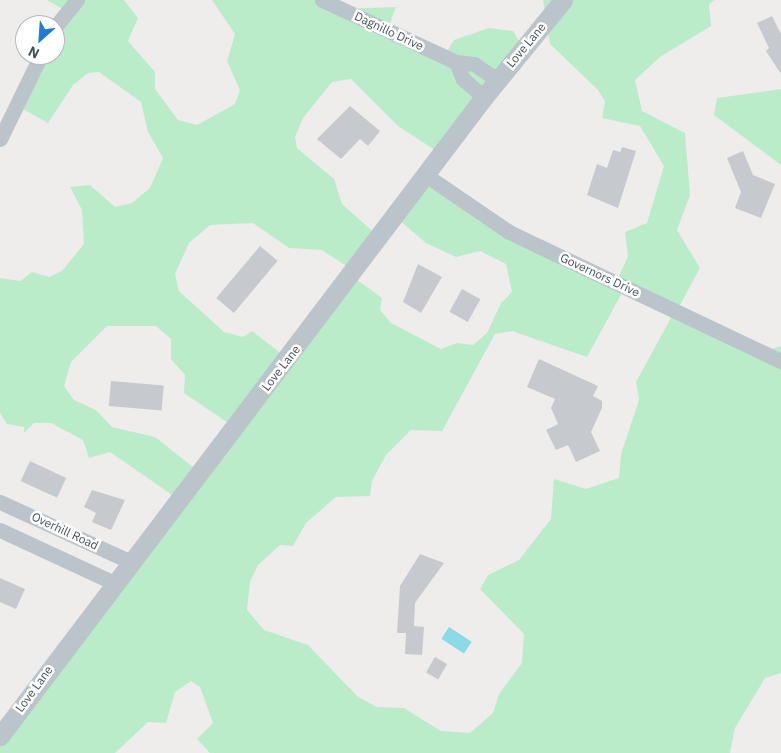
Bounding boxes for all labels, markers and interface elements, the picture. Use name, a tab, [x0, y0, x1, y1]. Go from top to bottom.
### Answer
street label: Dagnillo Drive	[352, 9, 426, 53]
north arrow	[15, 15, 65, 65]
street label: Love Lane	[503, 20, 549, 70]
text: N	[25, 42, 42, 63]
street label: Governors Drive	[558, 250, 642, 300]
street label: Love Lane	[259, 342, 303, 394]
street label: Overhill Road	[29, 509, 101, 553]
street label: Love Lane	[12, 663, 56, 715]

